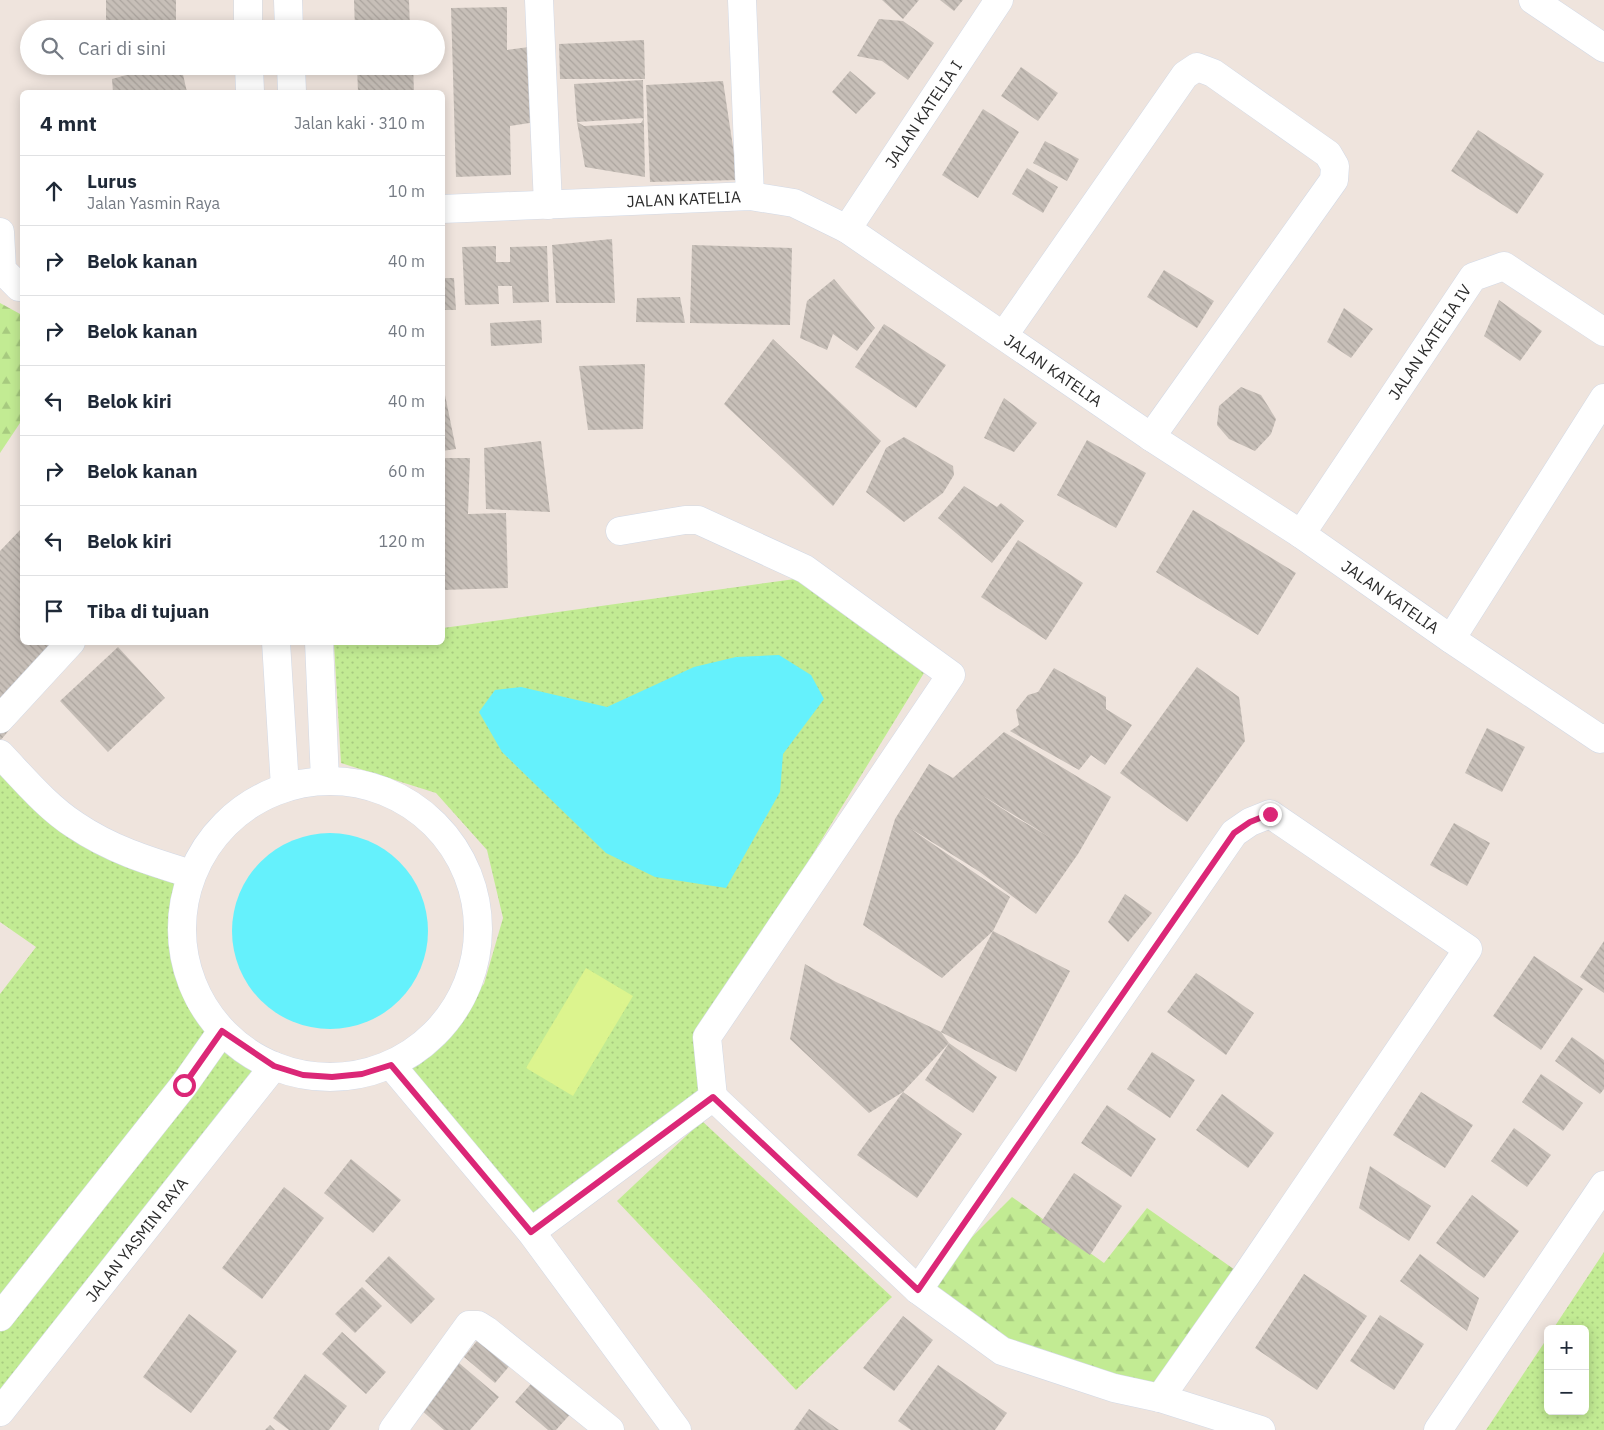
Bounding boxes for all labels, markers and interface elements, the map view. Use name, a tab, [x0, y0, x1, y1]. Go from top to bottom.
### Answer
search box	[20, 20, 445, 75]
icon: search	[38, 34, 66, 62]
text: Cari di sini	[78, 36, 166, 60]
street label: JALAN KATELIA I	[880, 57, 966, 172]
text: 4 mnt	[40, 109, 97, 137]
text: Jalan kaki · 310 m	[294, 113, 425, 133]
text: Lurus	[87, 169, 137, 193]
icon: ahead	[40, 177, 68, 205]
text: 10 m	[388, 181, 425, 201]
street label: JALAN KATELIA	[626, 186, 741, 211]
text: Jalan Yasmin Raya	[87, 193, 220, 213]
icon: right	[40, 247, 68, 275]
text: Belok kanan	[87, 249, 198, 273]
text: 40 m	[388, 251, 425, 271]
street label: JALAN KATELIA IV	[1384, 280, 1475, 403]
icon: right	[40, 317, 68, 345]
text: Belok kanan	[87, 319, 198, 343]
text: 40 m	[388, 321, 425, 341]
street label: JALAN KATELIA	[1001, 330, 1106, 411]
icon: left	[40, 387, 68, 415]
text: Belok kiri	[87, 389, 172, 413]
text: 40 m	[388, 391, 425, 411]
icon: right	[40, 457, 68, 485]
text: Belok kanan	[87, 459, 198, 483]
text: 60 m	[388, 461, 425, 481]
icon: left	[40, 527, 68, 555]
text: Belok kiri	[87, 529, 172, 553]
text: 120 m	[378, 531, 425, 551]
street label: JALAN KATELIA	[1338, 556, 1443, 638]
icon: arrive	[40, 597, 68, 625]
text: Tiba di tujuan	[87, 599, 209, 623]
route end	[1259, 803, 1282, 826]
route start	[173, 1074, 196, 1097]
street label: JALAN YASMIN RAYA	[81, 1173, 192, 1306]
map controls	[1544, 1325, 1589, 1415]
button: +	[1544, 1325, 1589, 1370]
button: −	[1544, 1370, 1589, 1415]

